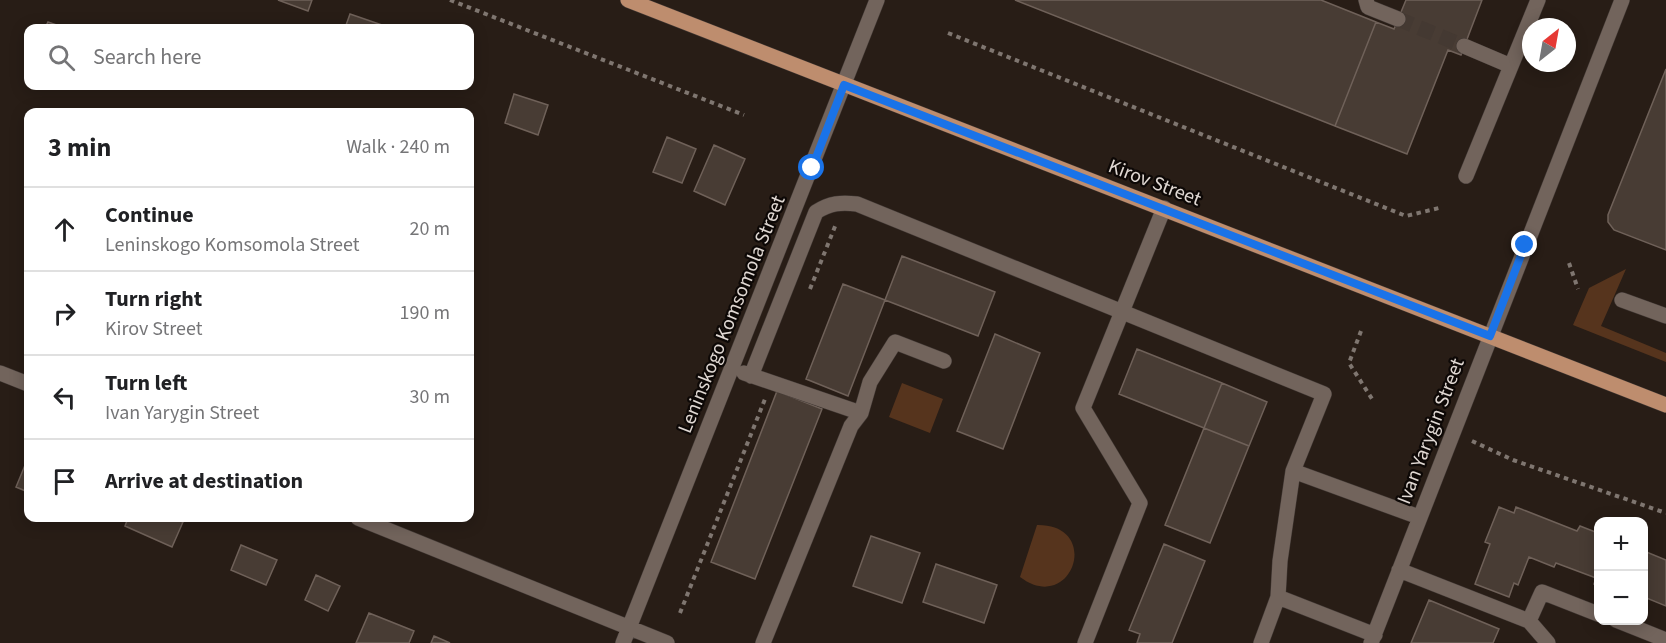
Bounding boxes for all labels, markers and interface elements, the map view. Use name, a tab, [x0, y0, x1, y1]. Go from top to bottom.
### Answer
north arrow	[1522, 18, 1576, 72]
search box	[24, 24, 474, 90]
icon: search	[45, 41, 78, 74]
text: Search here	[93, 41, 201, 73]
text: 3 min	[48, 129, 111, 166]
text: Walk · 240 m	[346, 133, 450, 161]
street label: Kirov Street	[1104, 152, 1205, 214]
route start	[798, 154, 824, 180]
street label: Leninskogo Komsomola Street	[671, 191, 793, 438]
text: Continue	[105, 199, 194, 231]
icon: ahead	[48, 213, 81, 246]
text: 20 m	[410, 215, 450, 243]
text: Leninskogo Komsomola Street	[105, 231, 359, 259]
route end	[1511, 231, 1537, 257]
text: Turn right	[105, 283, 202, 315]
icon: right	[48, 297, 81, 330]
text: 190 m	[400, 299, 450, 327]
text: Kirov Street	[105, 315, 202, 343]
street label: Ivan Yarygin Street	[1390, 354, 1472, 508]
text: Turn left	[105, 367, 187, 399]
icon: left	[48, 381, 81, 414]
text: 30 m	[410, 383, 450, 411]
text: Ivan Yarygin Street	[105, 399, 259, 427]
icon: arrive	[48, 465, 81, 498]
text: Arrive at destination	[105, 465, 303, 497]
map controls	[1594, 517, 1648, 625]
button: +	[1594, 517, 1648, 571]
button: −	[1594, 571, 1648, 625]

